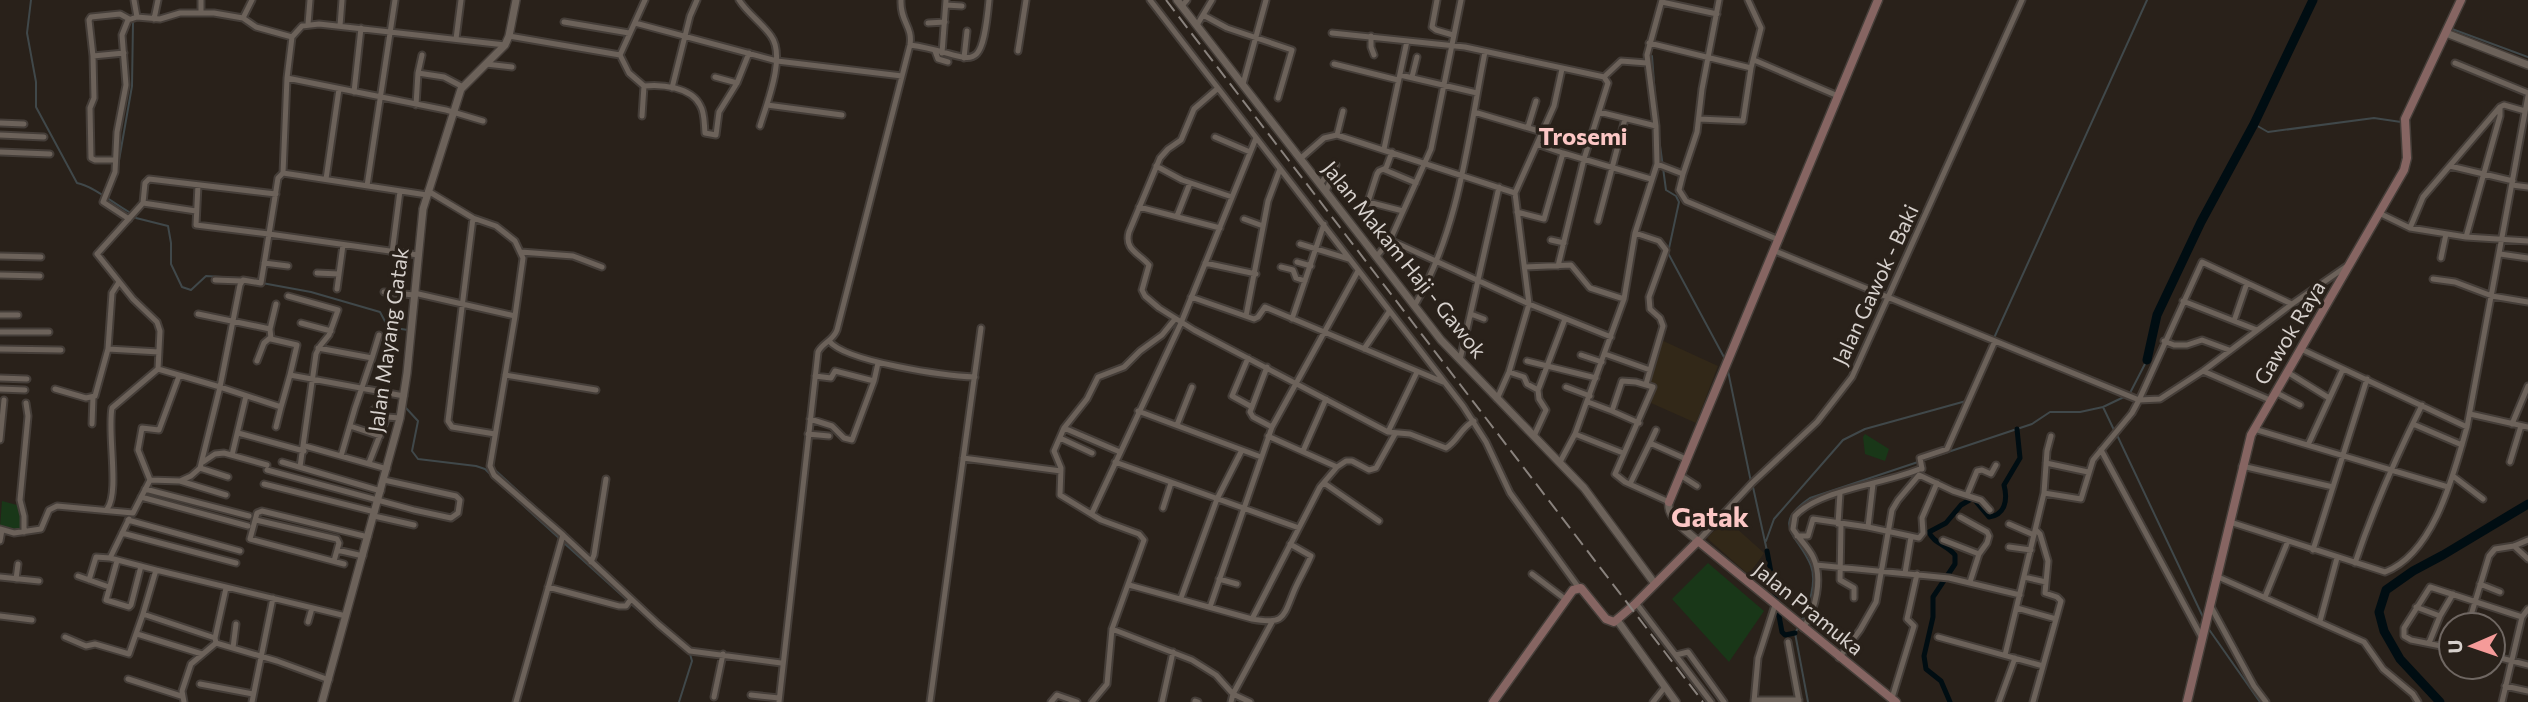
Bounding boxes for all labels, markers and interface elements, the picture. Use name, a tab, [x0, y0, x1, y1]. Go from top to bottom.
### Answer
district label: Trosemi	[1538, 121, 1628, 150]
street label: Jalan Makam Haji - Gawok	[1318, 156, 1492, 362]
street label: Jalan Gawok - Baki	[1827, 200, 1923, 369]
street label: Jalan Mayang Gatak	[362, 246, 413, 434]
street label: Gawok Raya	[2248, 276, 2330, 389]
district label: Gatak	[1671, 499, 1749, 533]
street label: Jalan Pramuka	[1749, 556, 1869, 660]
north arrow	[2437, 611, 2507, 681]
text: U	[2443, 639, 2466, 654]

